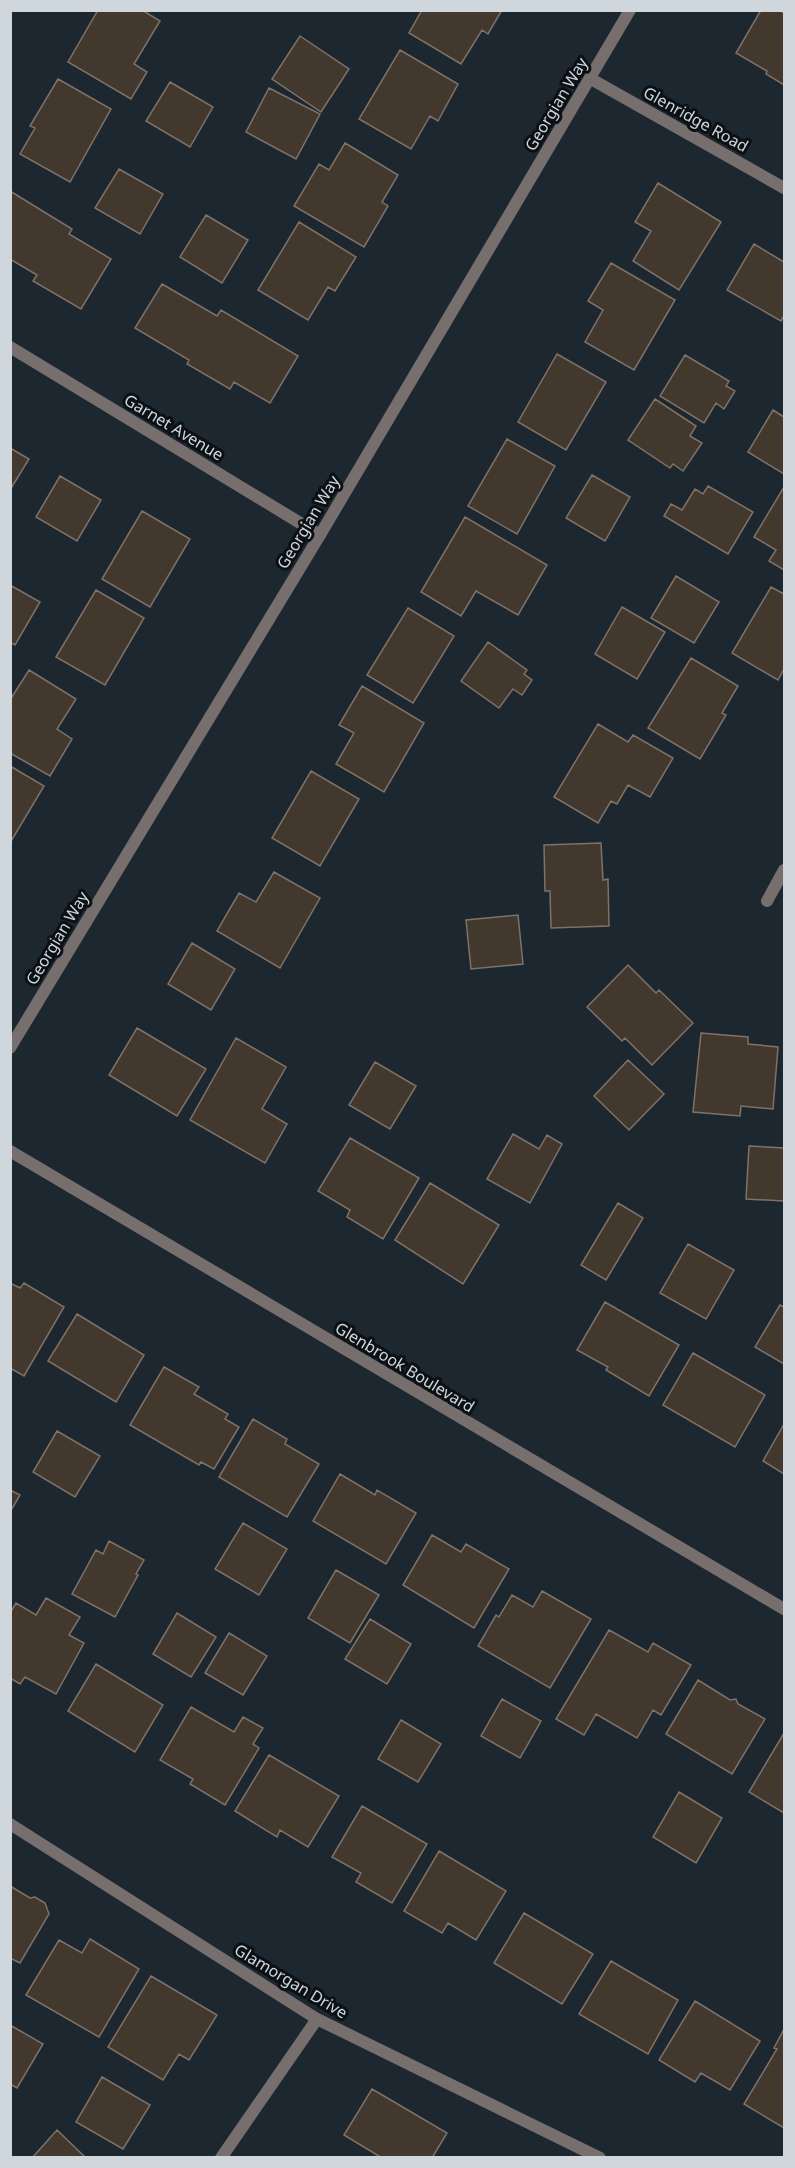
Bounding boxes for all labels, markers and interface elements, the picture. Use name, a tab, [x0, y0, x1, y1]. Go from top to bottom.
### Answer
street label: Georgian Way	[519, 52, 593, 155]
street label: Glenridge Road	[640, 81, 752, 157]
street label: Garnet Avenue	[120, 389, 228, 465]
street label: Georgian Way	[271, 470, 345, 573]
street label: Georgian Way	[20, 886, 94, 989]
street label: Glenbrook Boulevard	[331, 1317, 479, 1417]
street label: Glamorgan Drive	[230, 1939, 352, 2023]

